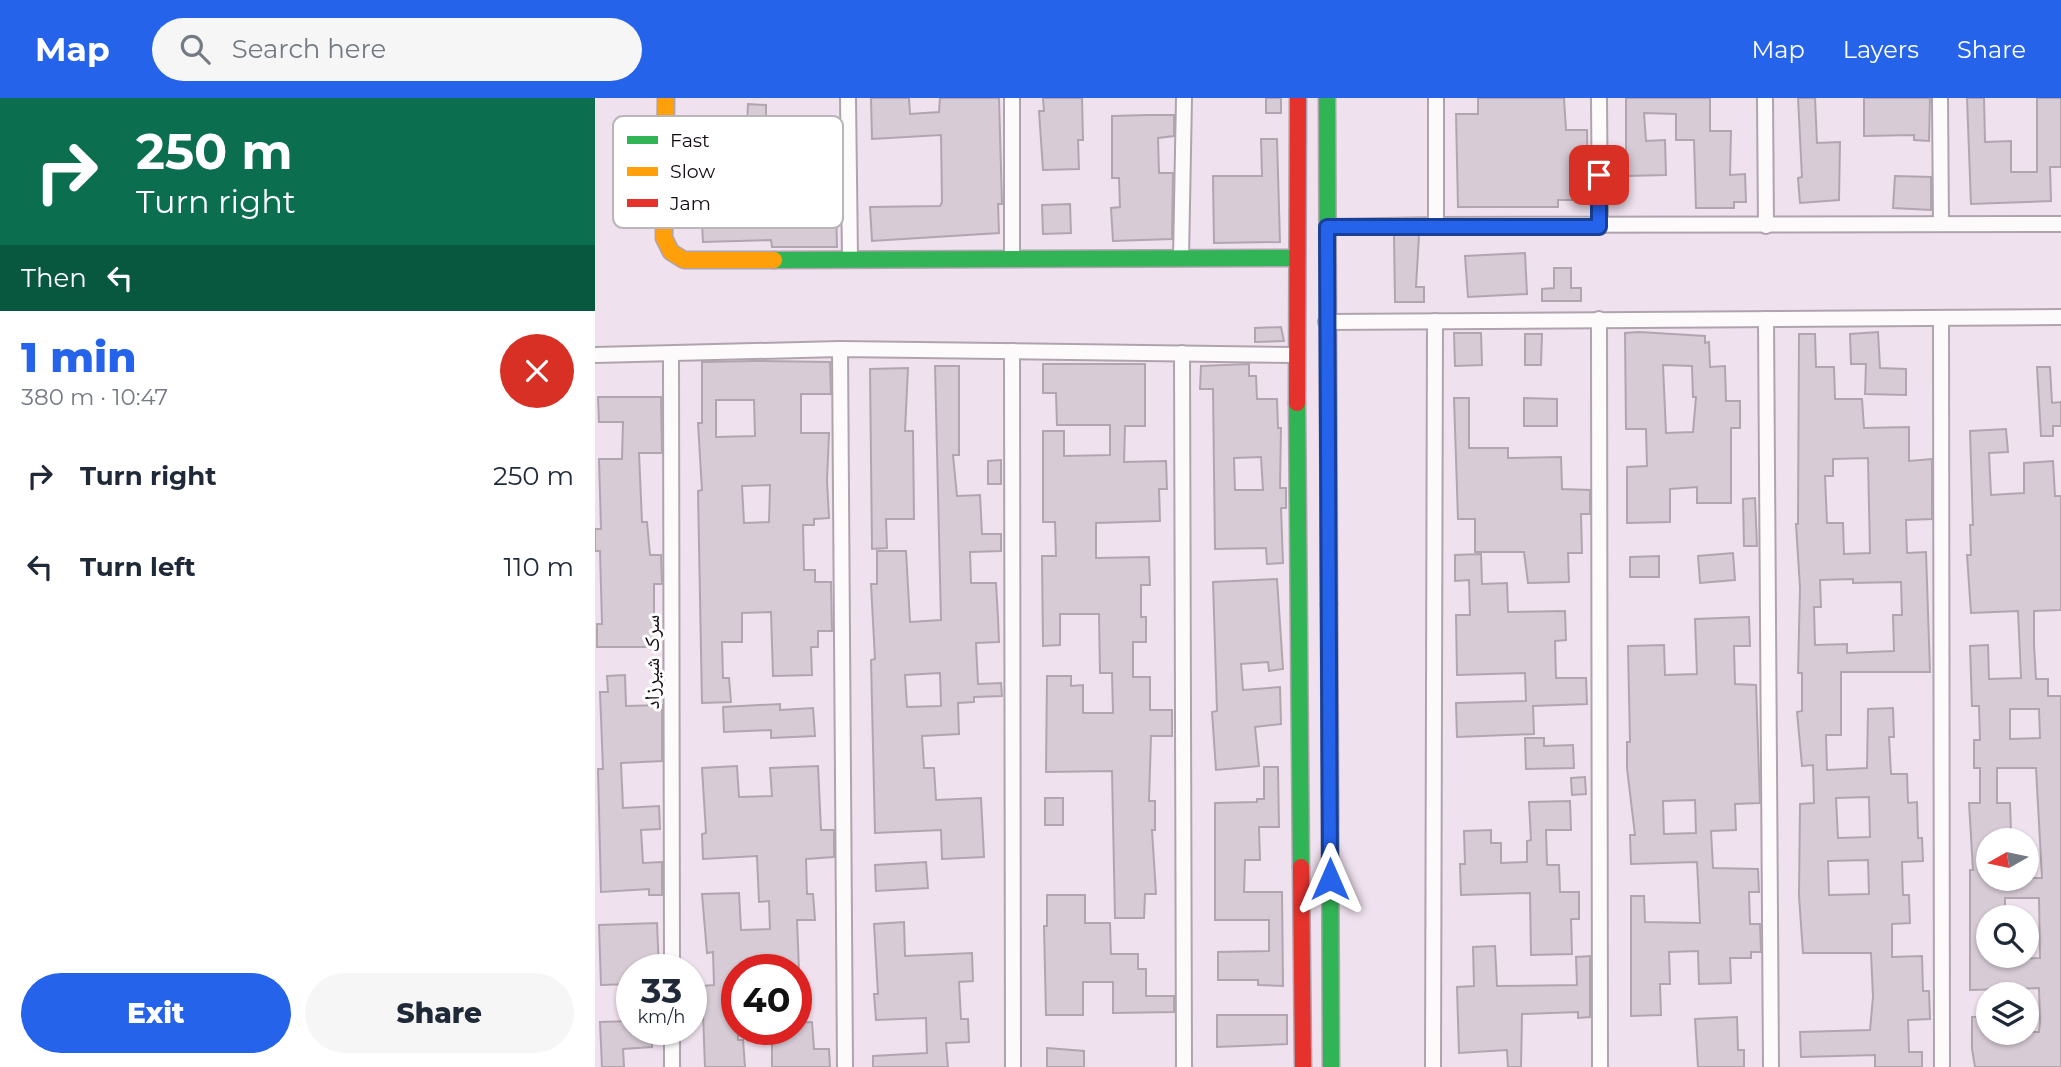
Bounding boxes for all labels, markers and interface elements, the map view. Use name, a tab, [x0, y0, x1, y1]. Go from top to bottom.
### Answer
search box	[152, 18, 642, 81]
text: Map	[35, 29, 110, 69]
icon: search	[176, 30, 214, 68]
text: Search here	[232, 33, 386, 65]
text: Map	[1751, 35, 1805, 64]
text: Layers	[1843, 35, 1919, 64]
text: Share	[1957, 35, 2026, 64]
legend	[613, 116, 843, 228]
text: 250 m	[136, 122, 293, 181]
icon: right	[21, 126, 112, 217]
text: Fast	[670, 129, 710, 152]
pin	[1569, 145, 1629, 205]
icon: arrive	[1580, 156, 1618, 194]
text: Slow	[670, 160, 715, 183]
text: Turn right	[136, 182, 296, 221]
text: Jam	[669, 192, 711, 215]
icon: left	[101, 259, 139, 297]
text: Then	[21, 262, 87, 294]
text: 1 min	[21, 331, 137, 383]
button: close	[500, 334, 574, 408]
text: 380 m · 10:47	[21, 383, 168, 411]
icon: right	[21, 457, 59, 495]
text: Turn right	[80, 460, 216, 492]
text: 250 m	[493, 460, 574, 492]
icon: left	[21, 548, 59, 586]
text: Turn left	[80, 551, 196, 583]
text: 110 m	[504, 551, 574, 583]
street label: سرک شیرزاد	[639, 615, 664, 709]
north arrow	[1976, 828, 2039, 891]
map controls	[1976, 828, 2039, 1045]
position arrow	[1293, 842, 1367, 916]
button: search	[1976, 905, 2039, 968]
speed limit sign: 40	[721, 954, 812, 1045]
text: 33	[641, 969, 682, 1012]
button: Exit	[21, 973, 291, 1053]
button: Share	[305, 973, 574, 1053]
button: layers	[1976, 982, 2039, 1045]
text: km/h	[637, 1006, 686, 1028]

